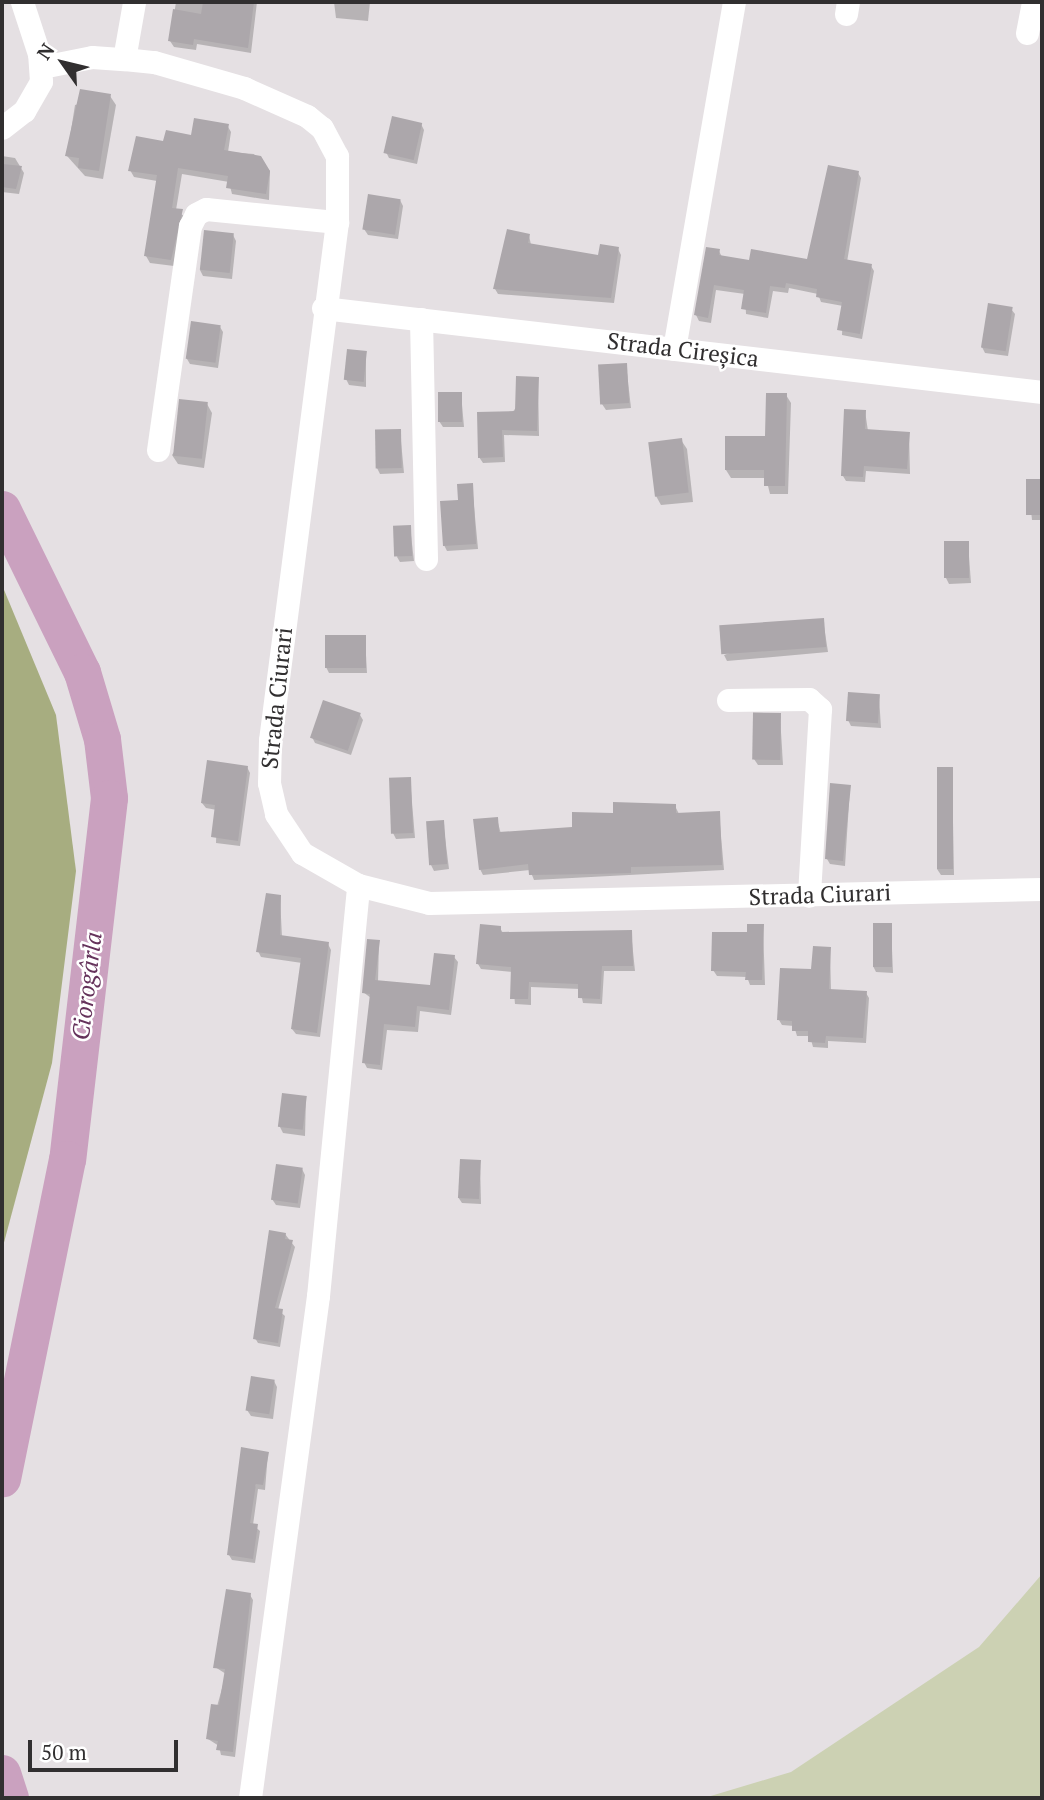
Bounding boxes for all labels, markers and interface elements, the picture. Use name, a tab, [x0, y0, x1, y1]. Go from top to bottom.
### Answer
north arrow	[28, 28, 98, 98]
text: N	[31, 38, 60, 64]
street label: Strada Cireșica	[606, 327, 760, 373]
street label: Strada Ciurari	[256, 626, 298, 770]
street label: Strada Ciurari	[748, 879, 892, 911]
water label: Ciorogârla	[66, 930, 108, 1042]
scale bar	[32, 1727, 182, 1771]
text: 50 m	[41, 1738, 87, 1766]

